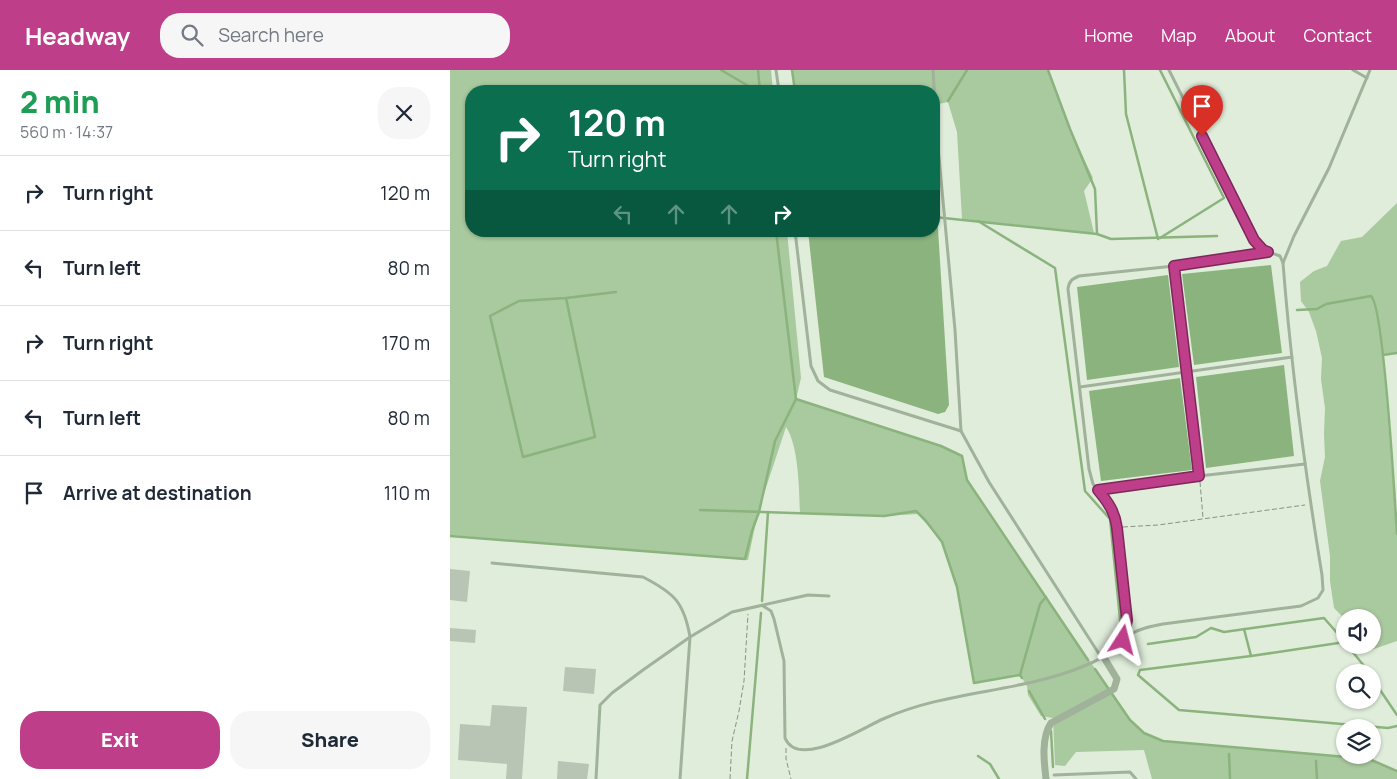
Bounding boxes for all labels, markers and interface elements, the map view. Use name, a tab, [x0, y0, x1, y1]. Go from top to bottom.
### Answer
search box	[160, 13, 510, 58]
text: Headway	[25, 19, 130, 52]
icon: search	[178, 21, 206, 49]
text: Search here	[218, 22, 324, 48]
text: Home	[1084, 23, 1133, 47]
text: Map	[1161, 23, 1197, 47]
text: About	[1225, 23, 1275, 47]
text: Contact	[1303, 23, 1372, 47]
text: 2 min	[20, 81, 100, 122]
pin	[1181, 85, 1223, 136]
button: close	[378, 87, 430, 139]
icon: arrive	[1188, 92, 1216, 120]
text: 120 m	[568, 99, 666, 147]
icon: right	[485, 105, 550, 170]
text: 560 m · 14:37	[20, 121, 113, 143]
text: Turn right	[568, 144, 666, 174]
icon: right	[20, 179, 48, 207]
text: Turn right	[63, 180, 153, 206]
text: 120 m	[380, 180, 430, 206]
icon: left	[609, 200, 637, 228]
icon: ahead	[662, 200, 690, 228]
icon: ahead	[715, 200, 743, 228]
icon: right	[768, 200, 796, 228]
icon: left	[20, 254, 48, 282]
text: Turn left	[63, 255, 141, 281]
text: 80 m	[387, 255, 430, 281]
icon: right	[20, 329, 48, 357]
text: Turn right	[63, 330, 153, 356]
text: 170 m	[382, 330, 430, 356]
icon: left	[20, 404, 48, 432]
text: Turn left	[63, 405, 141, 431]
text: 80 m	[387, 405, 430, 431]
icon: arrive	[20, 479, 48, 507]
text: Arrive at destination	[63, 480, 252, 506]
text: 110 m	[384, 480, 430, 506]
map controls	[1336, 609, 1381, 764]
button: sound	[1336, 609, 1381, 654]
position arrow	[1096, 613, 1148, 665]
button: search	[1336, 664, 1381, 709]
button: Exit	[20, 711, 220, 769]
button: Share	[230, 711, 430, 769]
button: layers	[1336, 719, 1381, 764]

